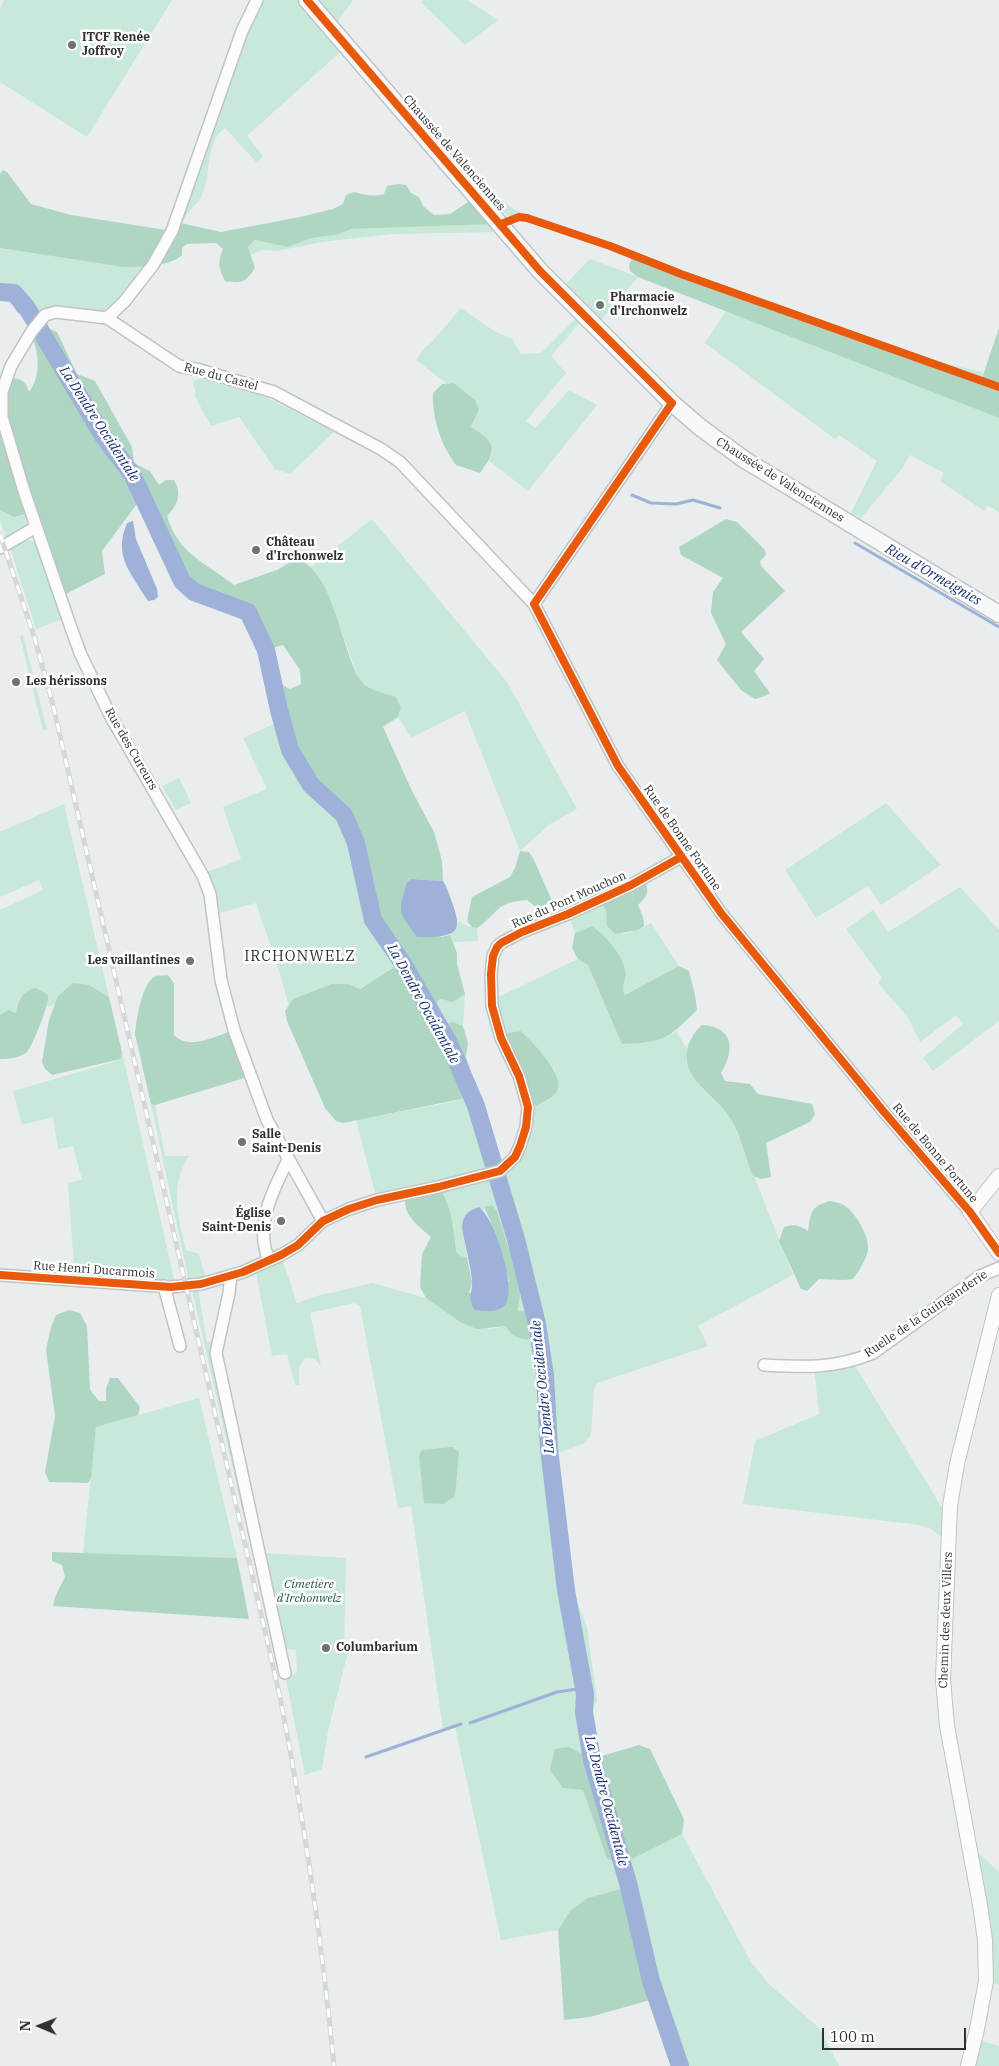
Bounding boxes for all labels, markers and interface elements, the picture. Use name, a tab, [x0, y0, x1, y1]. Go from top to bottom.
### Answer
place label: ITCF Renée Joffroy	[82, 31, 150, 59]
marker: ITCF Renée Joffroy	[66, 39, 78, 51]
street label: Chaussée de Valenciennes	[400, 92, 508, 214]
place label: Pharmacie d'Irchonwelz	[610, 291, 687, 319]
marker: Pharmacie d'Irchonwelz	[594, 299, 606, 311]
street label: Rue du Castel	[182, 360, 260, 394]
water label: La Dendre Occidentale	[55, 363, 143, 485]
street label: Chaussée de Valenciennes	[713, 435, 847, 525]
place label: Château d'Irchonwelz	[266, 536, 343, 564]
water label: Rieu d'Ormeignies	[882, 541, 984, 609]
marker: Château d'Irchonwelz	[250, 544, 262, 556]
place label: Les hérissons	[26, 675, 107, 689]
marker: Les hérissons	[10, 676, 22, 688]
street label: Rue des Cureurs	[102, 705, 160, 793]
street label: Rue de Bonne Fortune	[640, 782, 724, 894]
street label: Rue du Pont Mouchon	[510, 868, 628, 932]
water label: La Dendre Occidentale	[383, 941, 463, 1067]
district label: IRCHONWELZ	[243, 948, 357, 966]
place label: Les vaillantines	[87, 954, 180, 968]
marker: Les vaillantines	[184, 955, 196, 967]
street label: Rue de Bonne Fortune	[889, 1100, 981, 1206]
place label: Salle Saint-Denis	[252, 1128, 321, 1156]
marker: Salle Saint-Denis	[236, 1136, 248, 1148]
place label: Église Saint-Denis	[202, 1207, 271, 1235]
marker: Église Saint-Denis	[275, 1215, 287, 1227]
street label: Rue Henri Ducarmois	[33, 1259, 155, 1281]
street label: Ruelle de la Guinganderie	[862, 1267, 990, 1361]
water label: La Dendre Occidentale	[528, 1319, 558, 1455]
street label: Chemin des deux Villers	[936, 1551, 956, 1689]
park label: Cimetière d'Irchonwelz	[277, 1578, 341, 1606]
place label: Columbarium	[336, 1641, 418, 1655]
marker: Columbarium	[320, 1642, 332, 1654]
water label: La Dendre Occidentale	[581, 1734, 631, 1868]
north arrow	[15, 2001, 65, 2051]
scale bar	[824, 2018, 968, 2050]
text: N	[16, 2020, 34, 2031]
text: 100 m	[830, 2027, 875, 2046]

